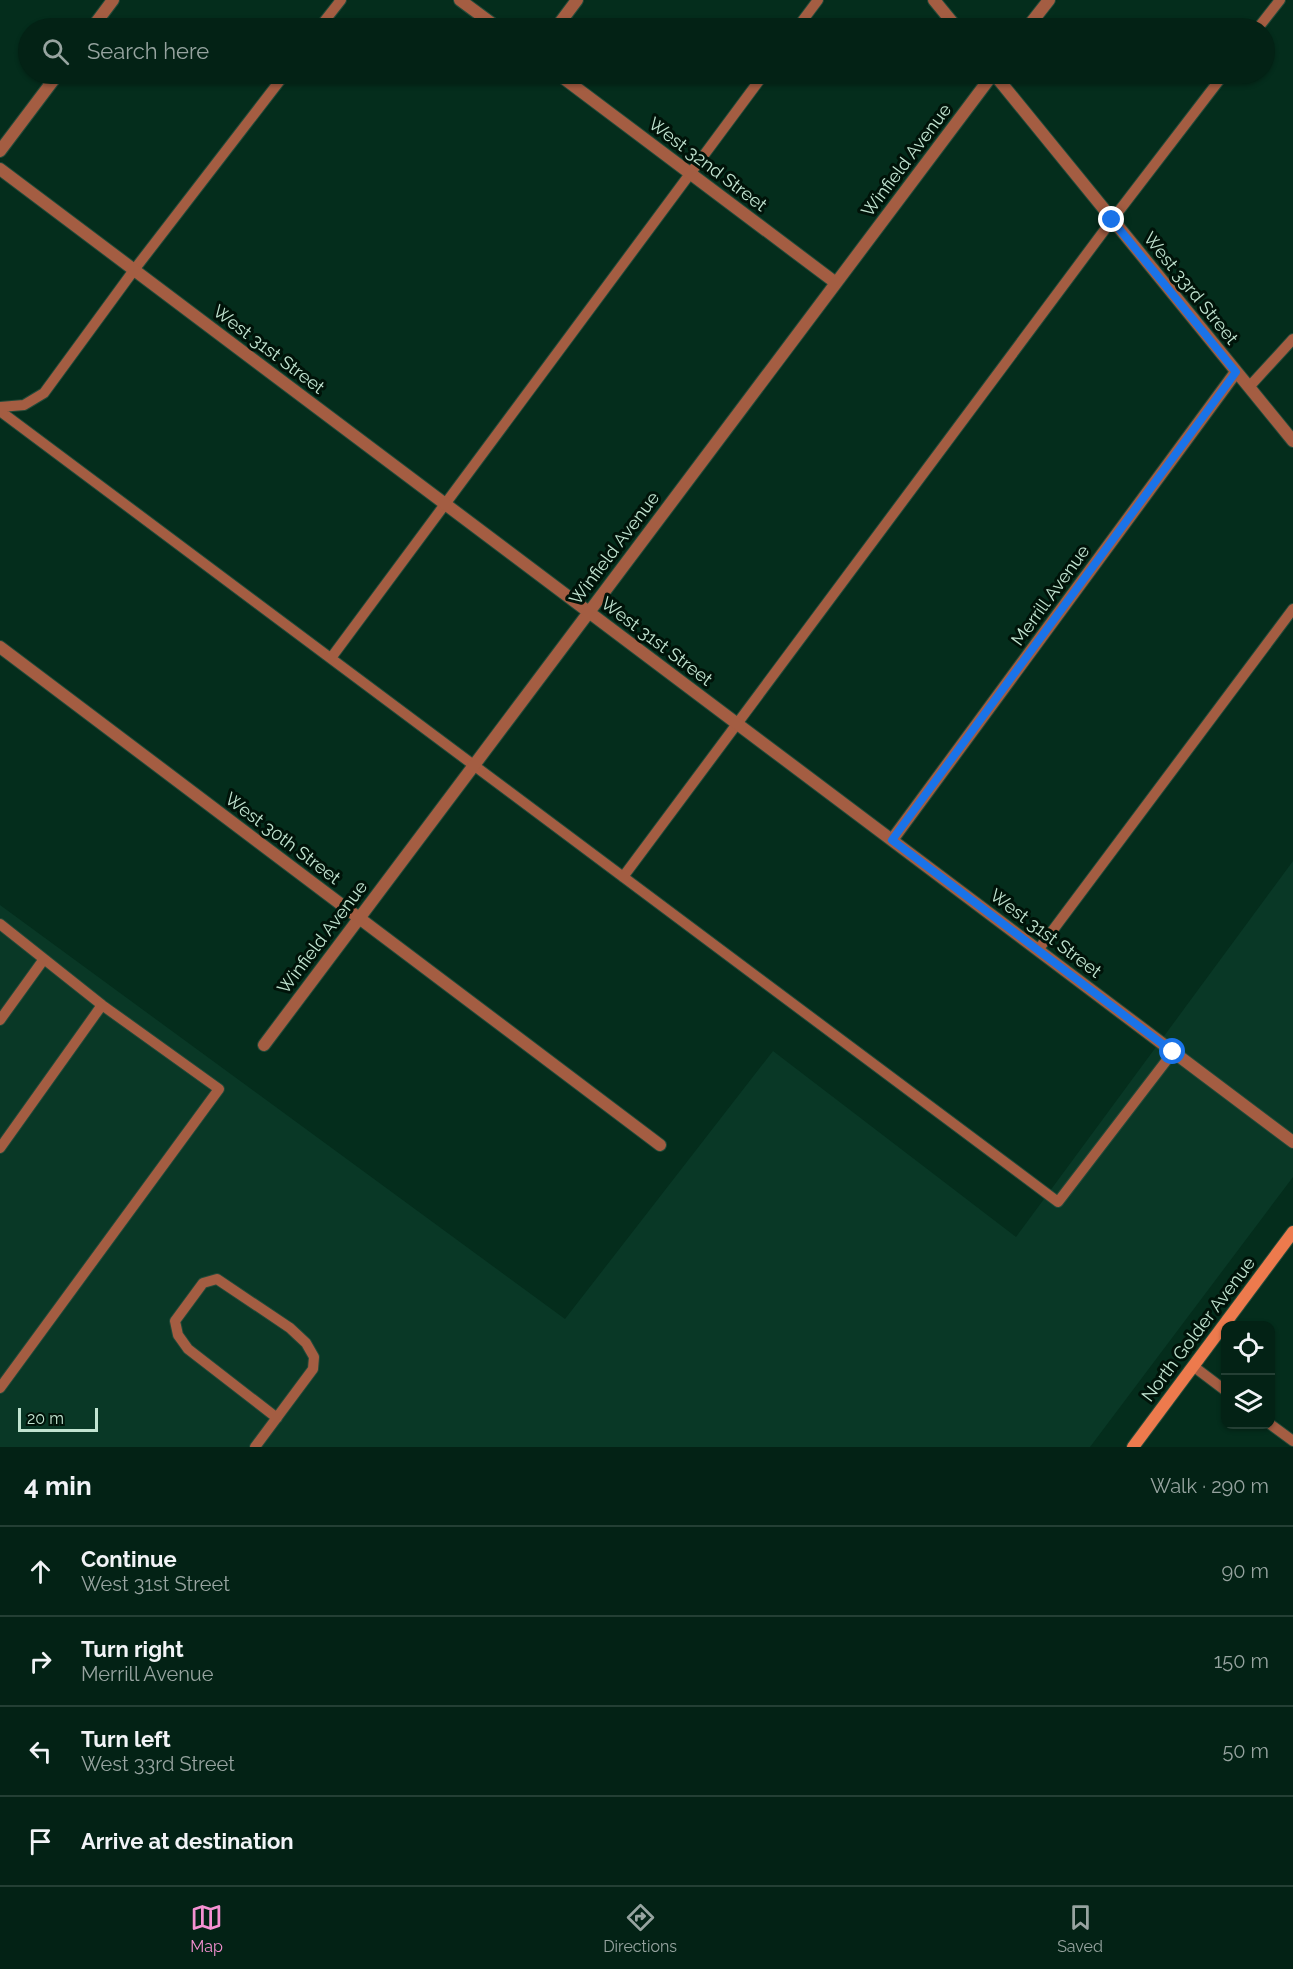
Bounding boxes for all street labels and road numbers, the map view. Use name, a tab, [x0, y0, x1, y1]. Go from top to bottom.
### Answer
street label: Winfield Avenue	[857, 99, 956, 221]
street label: West 32nd Street	[645, 113, 771, 215]
street label: West 33rd Street	[1139, 228, 1243, 348]
street label: West 31st Street	[209, 300, 329, 398]
street label: Winfield Avenue	[565, 487, 664, 609]
street label: Merrill Avenue	[1006, 540, 1094, 649]
street label: West 31st Street	[597, 592, 717, 690]
street label: West 30th Street	[221, 788, 345, 888]
street label: Winfield Avenue	[273, 876, 372, 998]
street label: West 31st Street	[986, 884, 1106, 982]
street label: North Golder Avenue	[1137, 1252, 1259, 1405]

